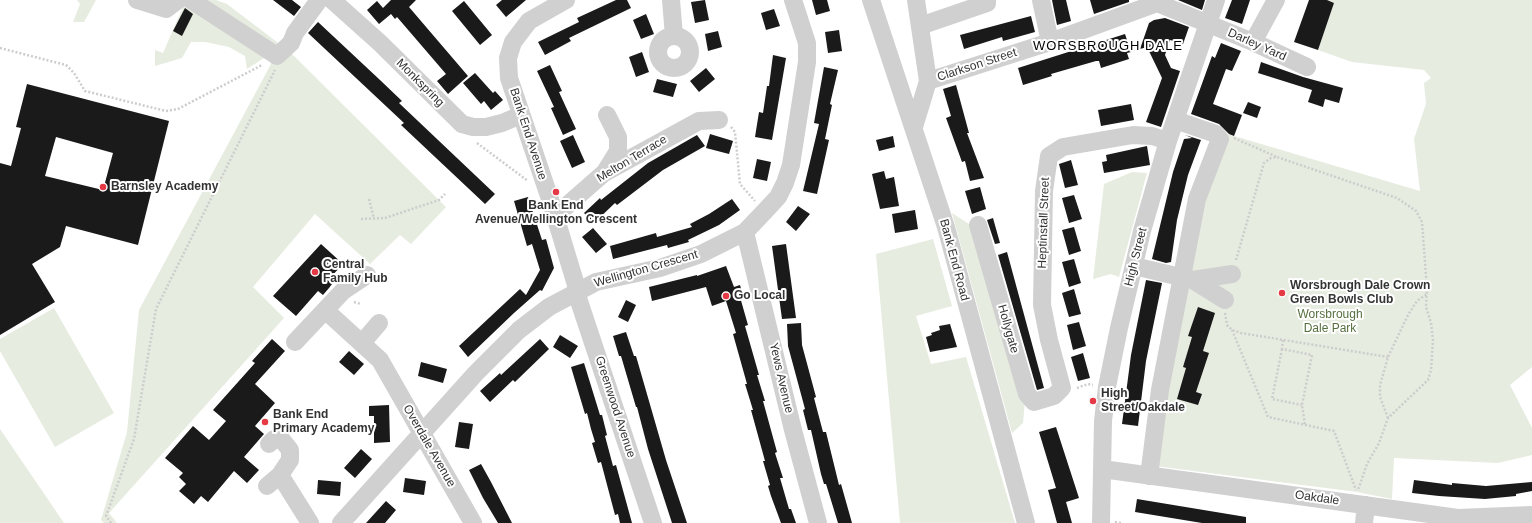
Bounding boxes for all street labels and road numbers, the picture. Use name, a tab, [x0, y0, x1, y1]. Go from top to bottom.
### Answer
street label: Darley Yard	[1226, 26, 1288, 64]
street label: Clarkson Street	[935, 45, 1019, 85]
street label: Monkspring	[393, 56, 447, 110]
street label: Bank End Avenue	[506, 86, 550, 182]
street label: Melton Terrace	[594, 132, 670, 186]
street label: Heptinstall Street	[1035, 177, 1053, 269]
street label: Bank End Road	[936, 218, 972, 302]
street label: High Street	[1122, 226, 1150, 288]
street label: Wellington Crescent	[593, 247, 699, 291]
street label: Hollygate	[994, 303, 1022, 355]
street label: Yews Avenue	[766, 341, 796, 415]
street label: Greenwood Avenue	[592, 354, 638, 460]
street label: Overdale Avenue	[400, 402, 458, 490]
street label: Oakdale	[1294, 488, 1340, 508]

